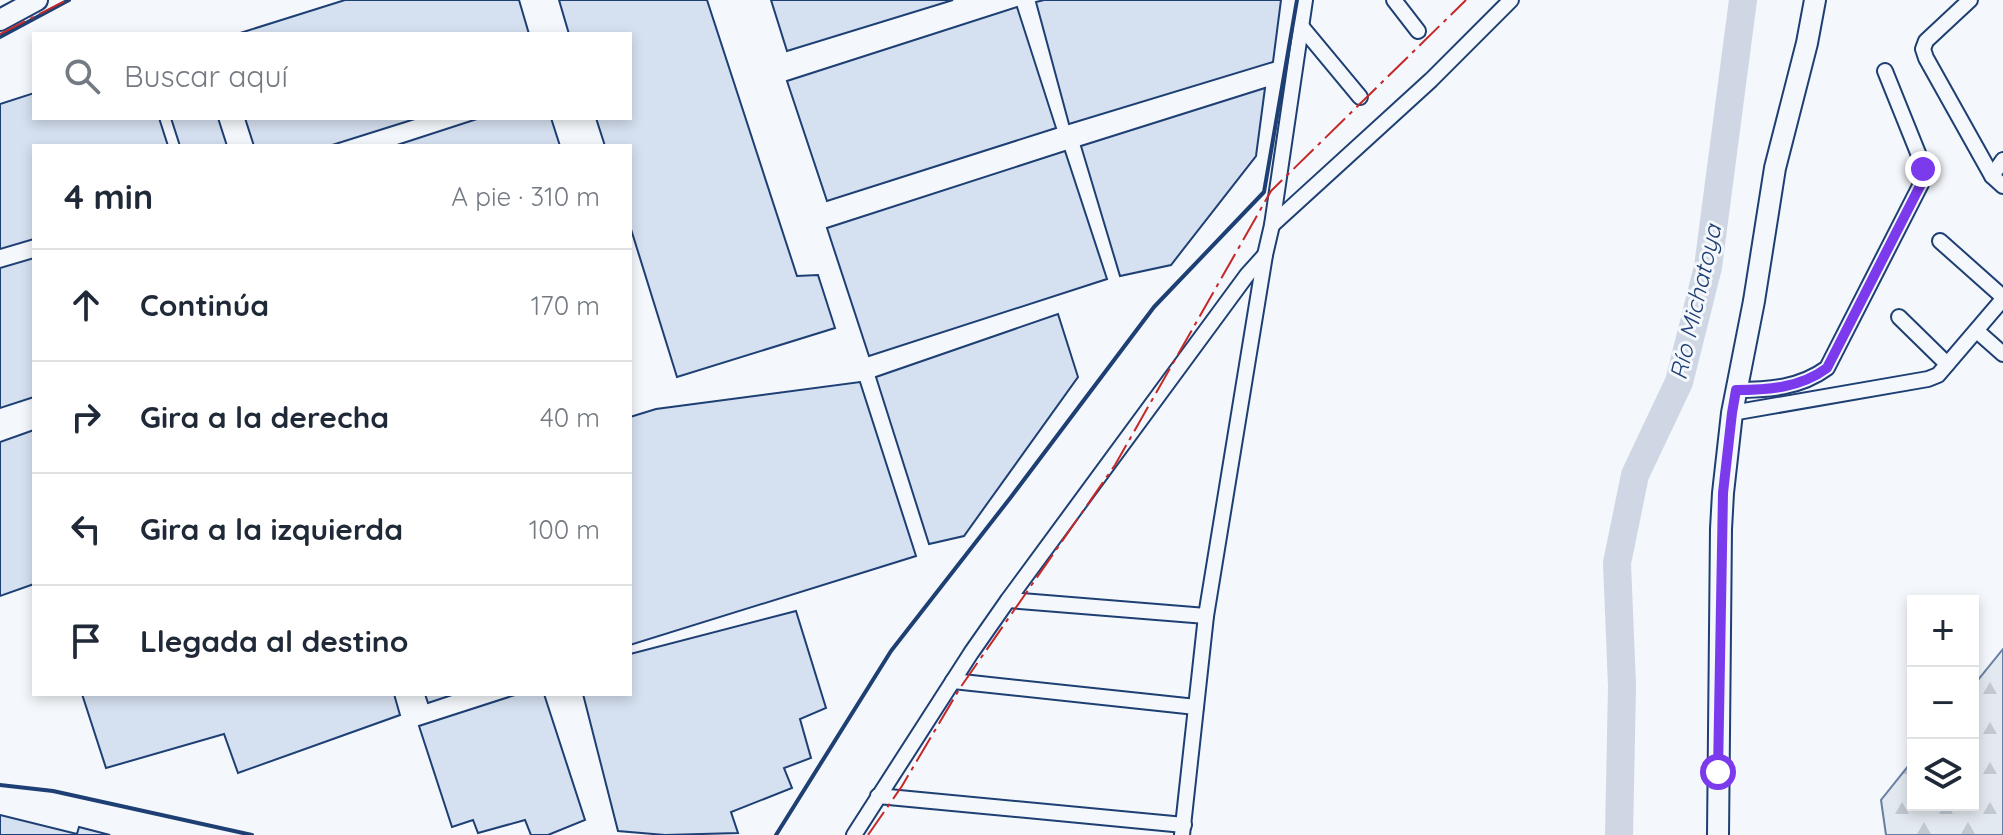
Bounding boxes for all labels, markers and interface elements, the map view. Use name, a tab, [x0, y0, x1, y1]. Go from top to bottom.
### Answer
search box	[32, 32, 632, 120]
icon: search	[60, 54, 104, 98]
text: Buscar aquí	[124, 57, 288, 95]
route end	[1905, 151, 1941, 187]
text: 4 min	[64, 175, 153, 218]
text: A pie · 310 m	[451, 180, 600, 213]
water label: Río Michatoya	[1663, 220, 1728, 383]
icon: ahead	[64, 283, 108, 327]
text: Continúa	[140, 286, 269, 324]
text: 170 m	[531, 289, 600, 322]
icon: right	[64, 395, 108, 439]
text: Gira a la derecha	[140, 398, 389, 436]
text: 40 m	[540, 401, 600, 434]
icon: left	[64, 507, 108, 551]
text: Gira a la izquierda	[140, 510, 403, 548]
text: 100 m	[529, 513, 600, 546]
map controls	[1907, 595, 1979, 811]
button: +	[1907, 595, 1979, 667]
icon: arrive	[64, 619, 108, 663]
text: Llegada al destino	[140, 622, 408, 660]
button: −	[1907, 667, 1979, 739]
button: layers	[1907, 739, 1979, 811]
route start	[1700, 754, 1736, 790]

